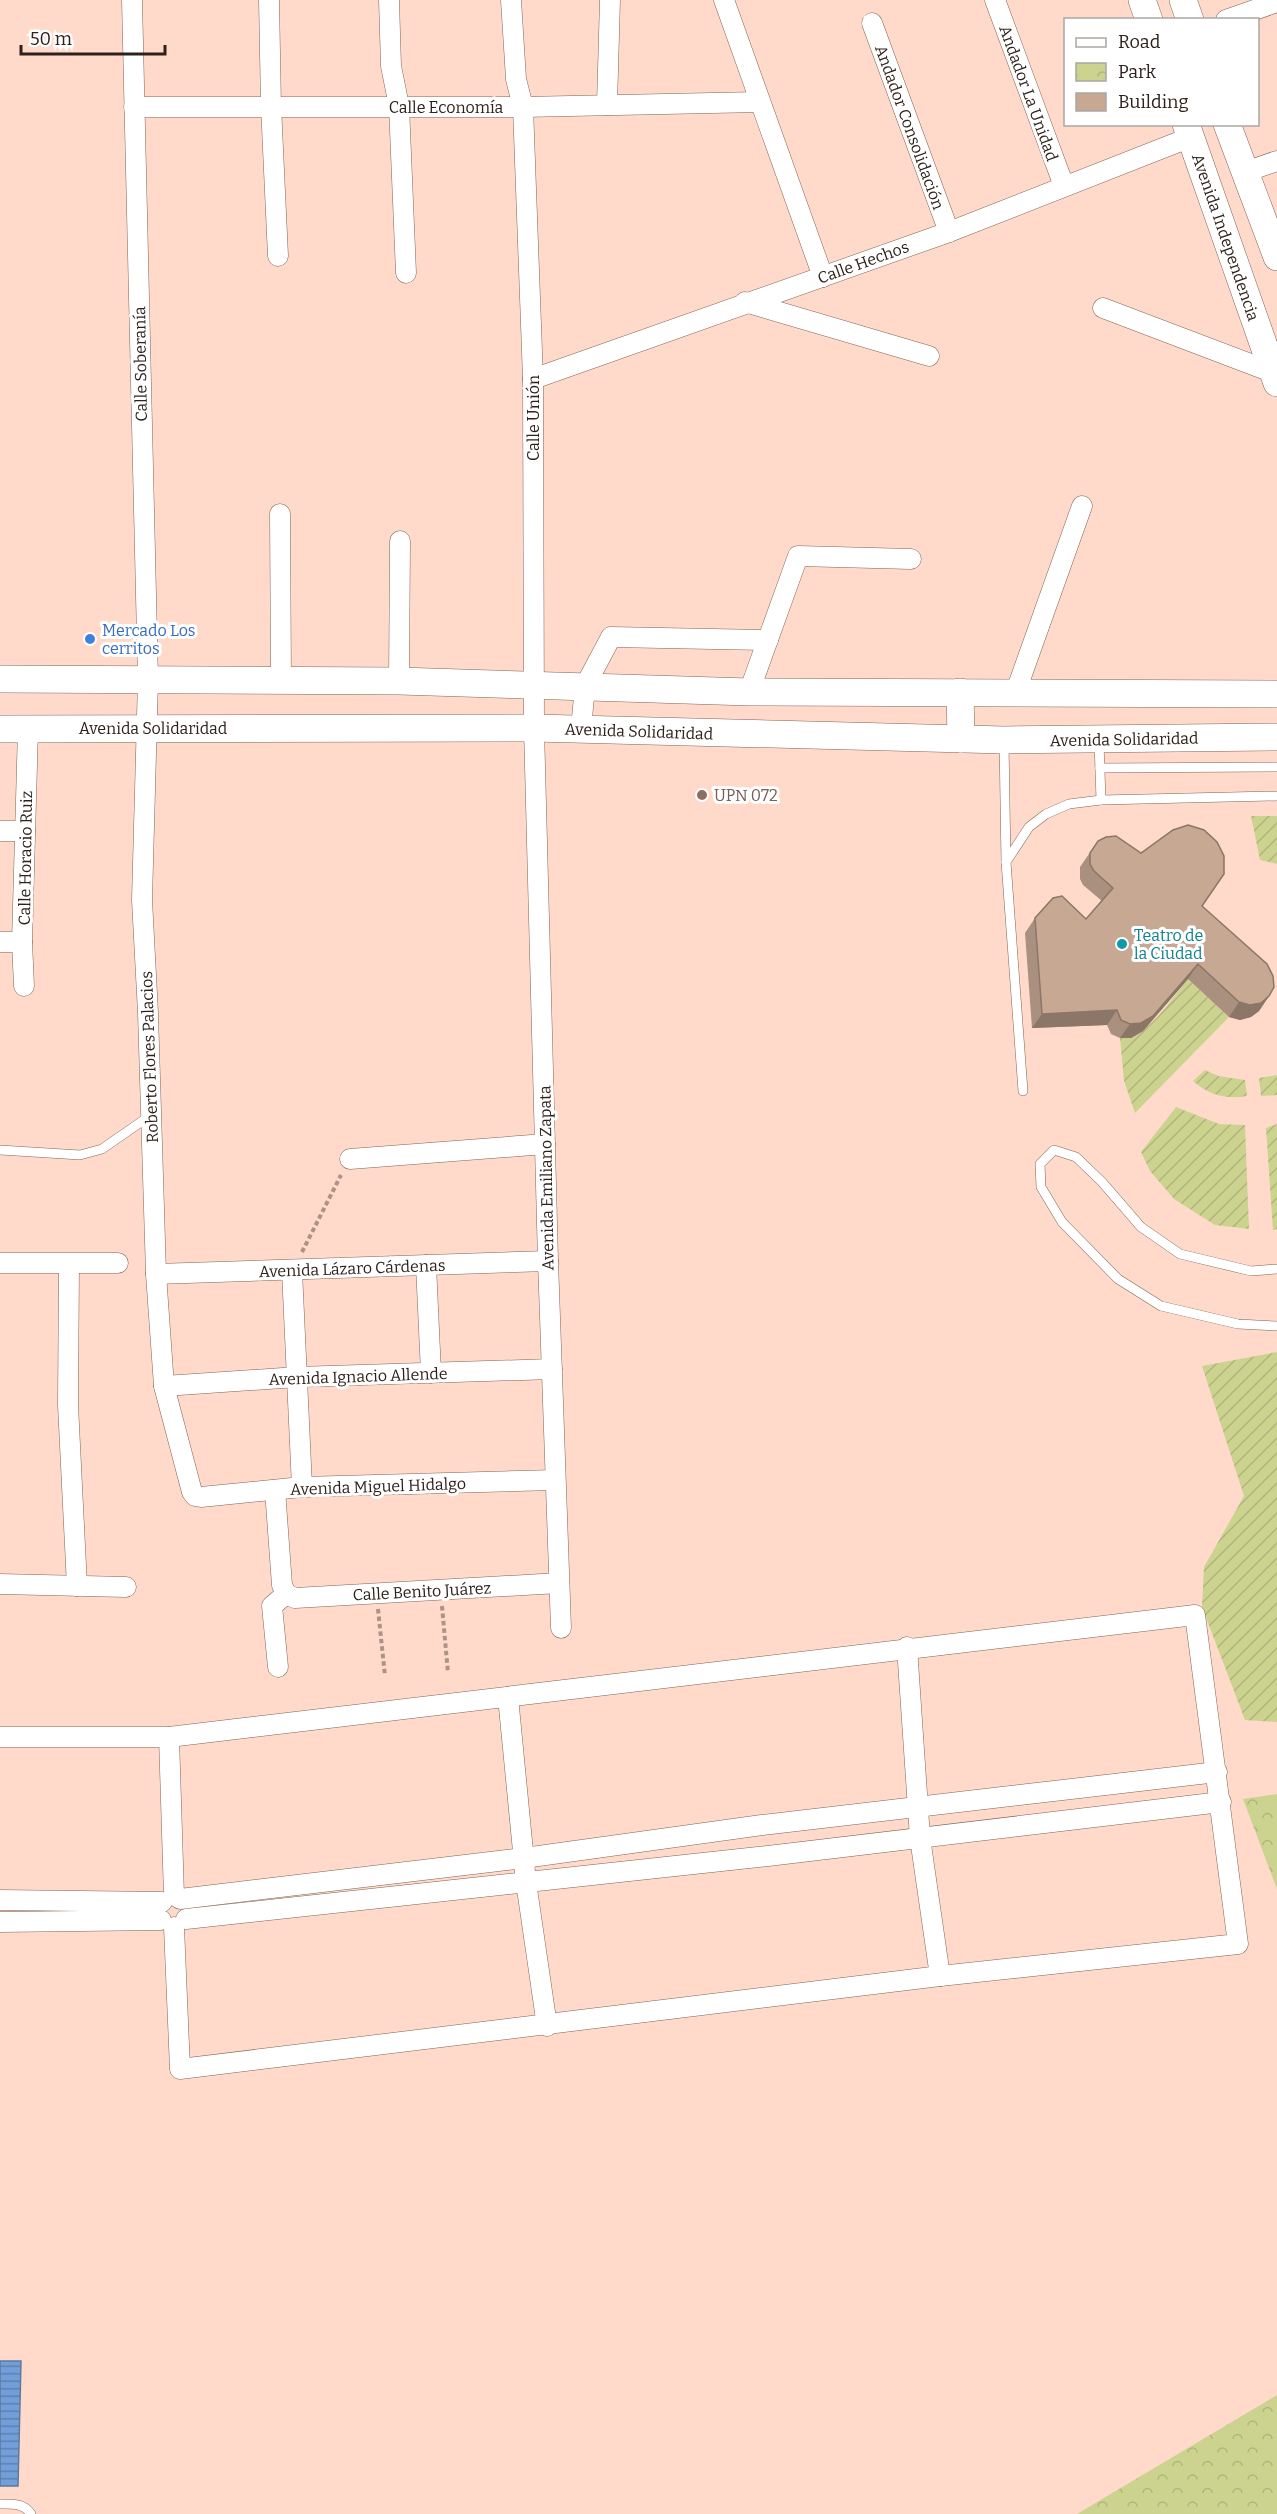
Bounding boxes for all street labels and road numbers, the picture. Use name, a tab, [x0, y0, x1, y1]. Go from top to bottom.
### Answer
street label: Andador La Unidad	[995, 23, 1062, 164]
street label: Andador Consolidación	[871, 42, 948, 212]
street label: Calle Economía	[389, 98, 504, 117]
street label: Avenida Independencia	[1188, 151, 1263, 324]
street label: Calle Hechos	[815, 237, 911, 288]
street label: Calle Soberanía	[130, 306, 151, 422]
street label: Calle Unión	[524, 375, 543, 461]
street label: Avenida Solidaridad	[79, 719, 228, 738]
street label: Avenida Solidaridad	[564, 719, 714, 744]
street label: Avenida Solidaridad	[1049, 729, 1199, 750]
street label: Calle Horacio Ruiz	[15, 790, 36, 926]
street label: Roberto Flores Palacios	[137, 971, 162, 1143]
street label: Avenida Emiliano Zapata	[535, 1085, 558, 1271]
street label: Avenida Lázaro Cárdenas	[258, 1256, 446, 1281]
street label: Avenida Ignacio Allende	[268, 1364, 448, 1389]
street label: Avenida Miguel Hidalgo	[290, 1474, 466, 1499]
street label: Calle Benito Juárez	[352, 1578, 492, 1605]

